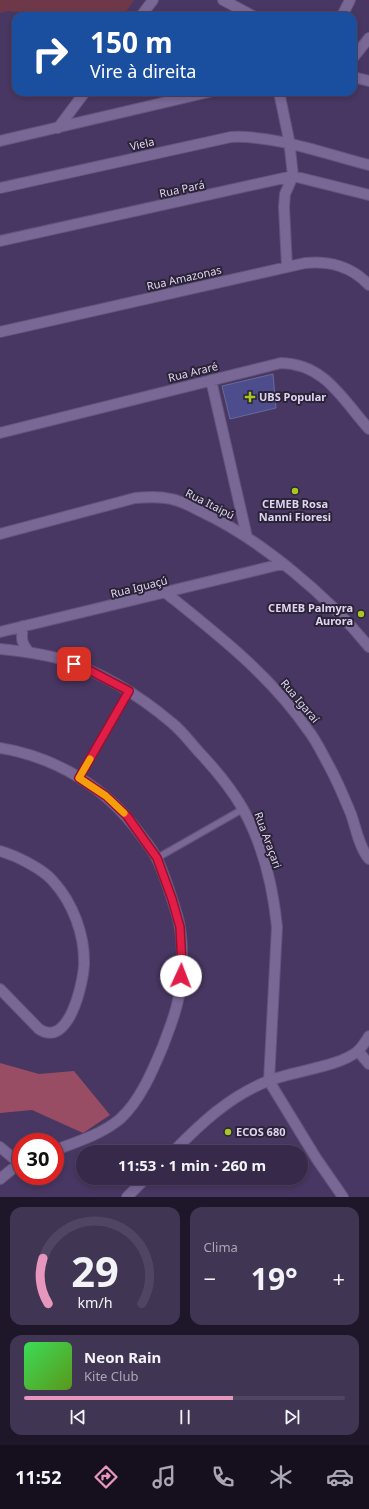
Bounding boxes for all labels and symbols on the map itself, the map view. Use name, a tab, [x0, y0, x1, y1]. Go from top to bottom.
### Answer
street label: Viela	[128, 133, 156, 154]
street label: Rua Pará	[158, 176, 206, 201]
street label: Rua Amazonas	[145, 262, 223, 293]
street label: Rua Araré	[166, 358, 219, 385]
place label: UBS Popular	[259, 389, 326, 404]
marker: UBS Popular	[244, 391, 256, 403]
street label: Rua Itaipú	[183, 485, 237, 522]
marker: CEMEB Rosa Nanni Fioresi	[290, 486, 300, 496]
place label: CEMEB Rosa Nanni Fioresi	[259, 496, 331, 524]
street label: Rua Iguaçú	[109, 572, 169, 601]
place label: CEMEB Palmyra Aurora	[268, 600, 353, 628]
marker: CEMEB Palmyra Aurora	[356, 609, 366, 619]
pin	[57, 647, 91, 681]
street label: Rua Igaraí	[278, 676, 324, 727]
street label: Rua Araçari	[251, 810, 286, 870]
position arrow	[160, 955, 202, 997]
place label: ECOS 680	[236, 1124, 286, 1139]
marker: ECOS 680	[223, 1127, 233, 1137]
speed limit sign: 30	[12, 1133, 64, 1185]

